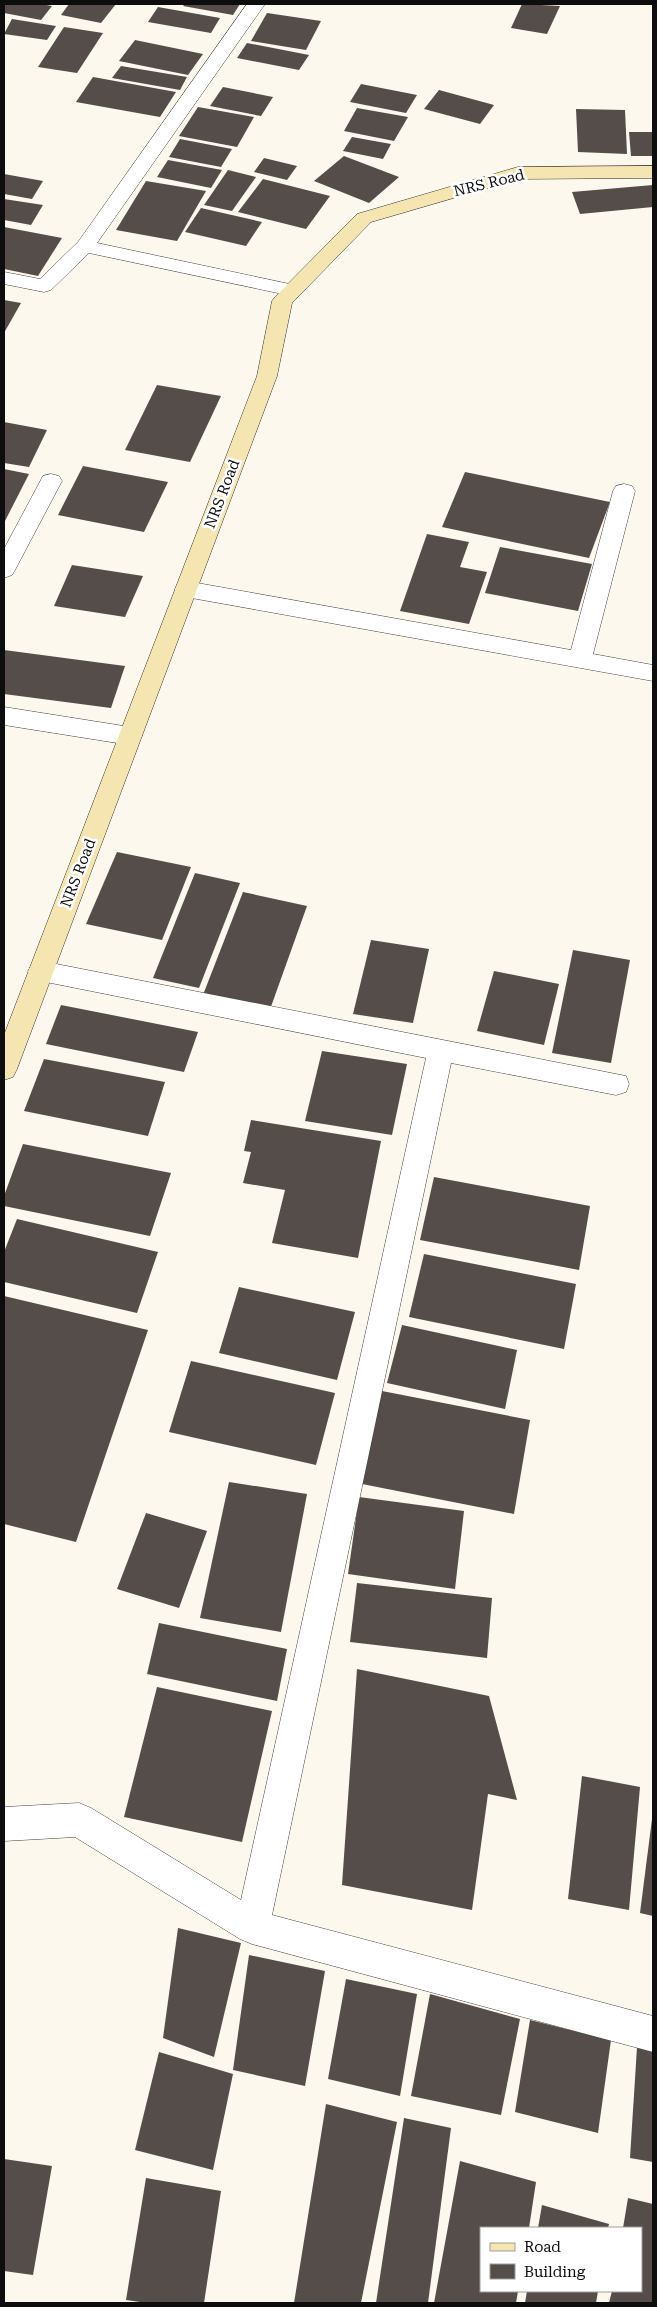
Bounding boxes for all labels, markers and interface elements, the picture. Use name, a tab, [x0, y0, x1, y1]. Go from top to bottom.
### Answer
street label: NRS Road	[452, 165, 527, 200]
street label: NRS Road	[201, 457, 244, 531]
street label: NRS Road	[57, 836, 100, 910]
legend	[480, 2227, 642, 2292]
text: Road	[524, 2238, 561, 2256]
text: Building	[524, 2263, 586, 2281]

